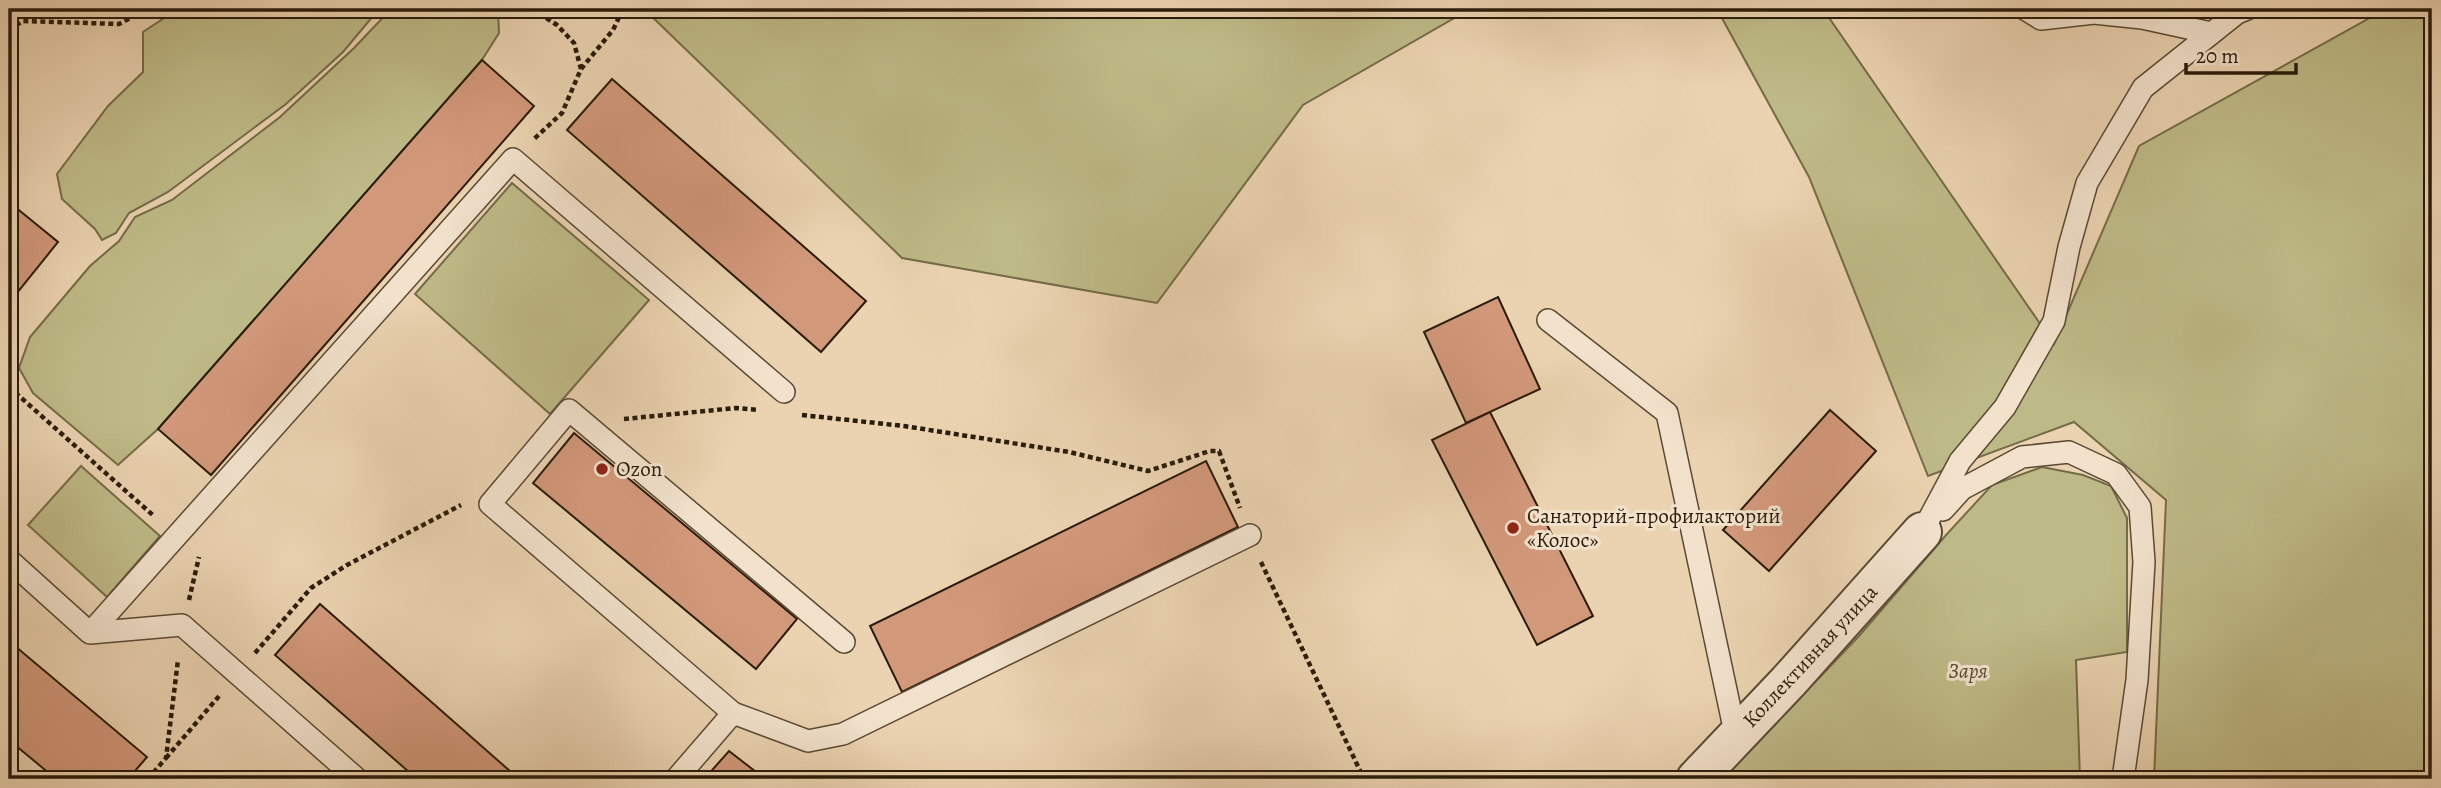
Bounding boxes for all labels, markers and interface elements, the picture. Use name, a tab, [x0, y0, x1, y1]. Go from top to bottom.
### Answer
scale bar	[2186, 32, 2296, 76]
text: 20 m	[2196, 42, 2239, 70]
place label: Ozon	[616, 455, 662, 483]
marker: Ozon	[594, 461, 610, 477]
place label: Санаторий-профилакторий «Колос»	[1527, 502, 1781, 554]
marker: Санаторий-профилакторий «Колос»	[1505, 520, 1521, 536]
street label: Коллективная улица	[1736, 578, 1884, 734]
park label: Заря	[1948, 657, 1988, 685]

